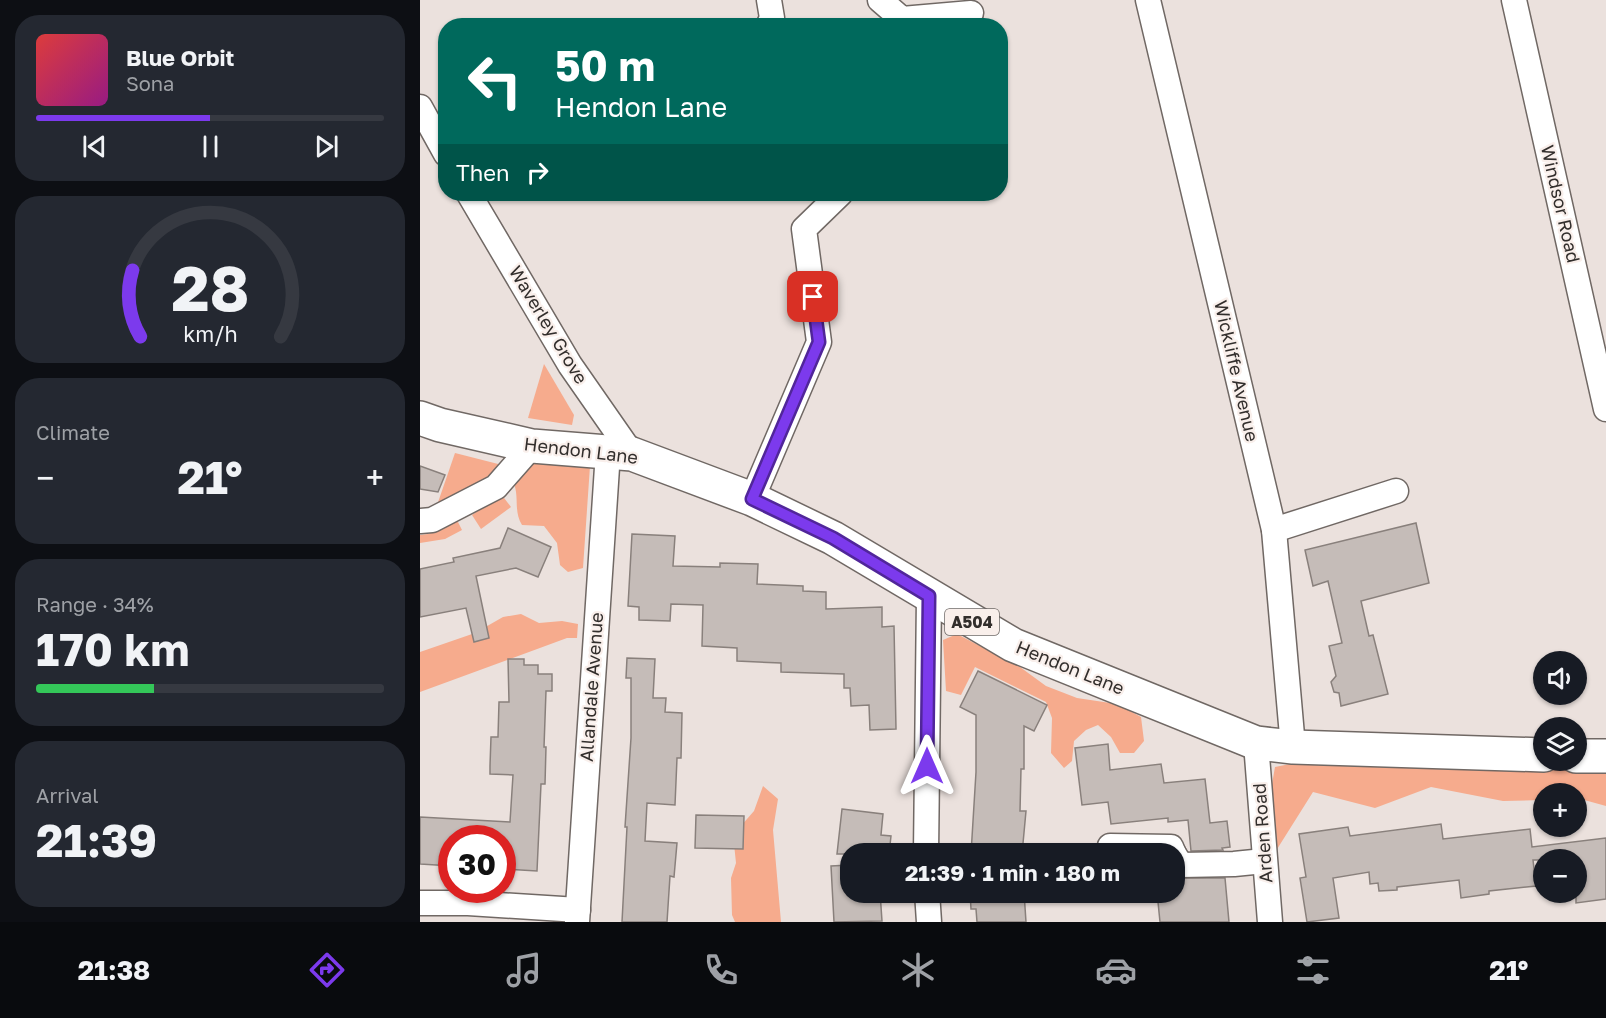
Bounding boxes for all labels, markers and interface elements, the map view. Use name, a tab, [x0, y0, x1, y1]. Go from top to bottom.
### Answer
text: 50 m	[555, 40, 655, 90]
icon: left	[456, 42, 534, 120]
text: Blue Orbit	[126, 44, 234, 71]
text: Sona	[126, 71, 174, 95]
text: Hendon Lane	[555, 91, 727, 123]
icon: previous	[78, 130, 111, 163]
icon: pause	[194, 130, 227, 163]
icon: next	[310, 130, 343, 163]
street label: Windsor Road	[1537, 143, 1585, 265]
icon: right	[521, 156, 554, 189]
text: Then	[456, 159, 509, 186]
text: 28	[171, 250, 249, 325]
street label: Waverley Grove	[505, 261, 593, 388]
pin	[787, 271, 838, 322]
icon: arrive	[796, 280, 829, 313]
street label: Wickliffe Avenue	[1210, 298, 1264, 444]
text: km/h	[183, 321, 237, 347]
text: Climate	[36, 420, 110, 444]
street label: Hendon Lane	[523, 432, 639, 468]
text: 21°	[177, 450, 243, 504]
text: −	[36, 458, 54, 497]
text: +	[366, 458, 384, 497]
text: Range · 34%	[36, 592, 154, 616]
road number: A504	[945, 609, 999, 635]
street label: Allandale Avenue	[575, 611, 607, 762]
text: 170 km	[36, 622, 190, 676]
street label: Hendon Lane	[1013, 635, 1128, 699]
map controls	[1533, 651, 1587, 903]
button: sound	[1533, 651, 1587, 705]
button: layers	[1533, 717, 1587, 771]
position arrow	[895, 734, 959, 798]
street label: Arden Road	[1248, 782, 1276, 884]
text: Arrival	[36, 783, 99, 807]
button: +	[1533, 783, 1587, 837]
text: 21:39	[36, 813, 157, 867]
speed limit sign: 30	[438, 825, 516, 903]
button: −	[1533, 849, 1587, 903]
text: 21:39 · 1 min · 180 m	[905, 859, 1120, 886]
icon: directions	[306, 949, 348, 991]
icon: music	[503, 949, 545, 991]
icon: phone	[700, 949, 742, 991]
icon: climate	[897, 949, 939, 991]
icon: car	[1095, 949, 1137, 991]
icon: filters	[1292, 949, 1334, 991]
text: 21:38	[78, 954, 150, 986]
text: 21°	[1489, 954, 1528, 986]

